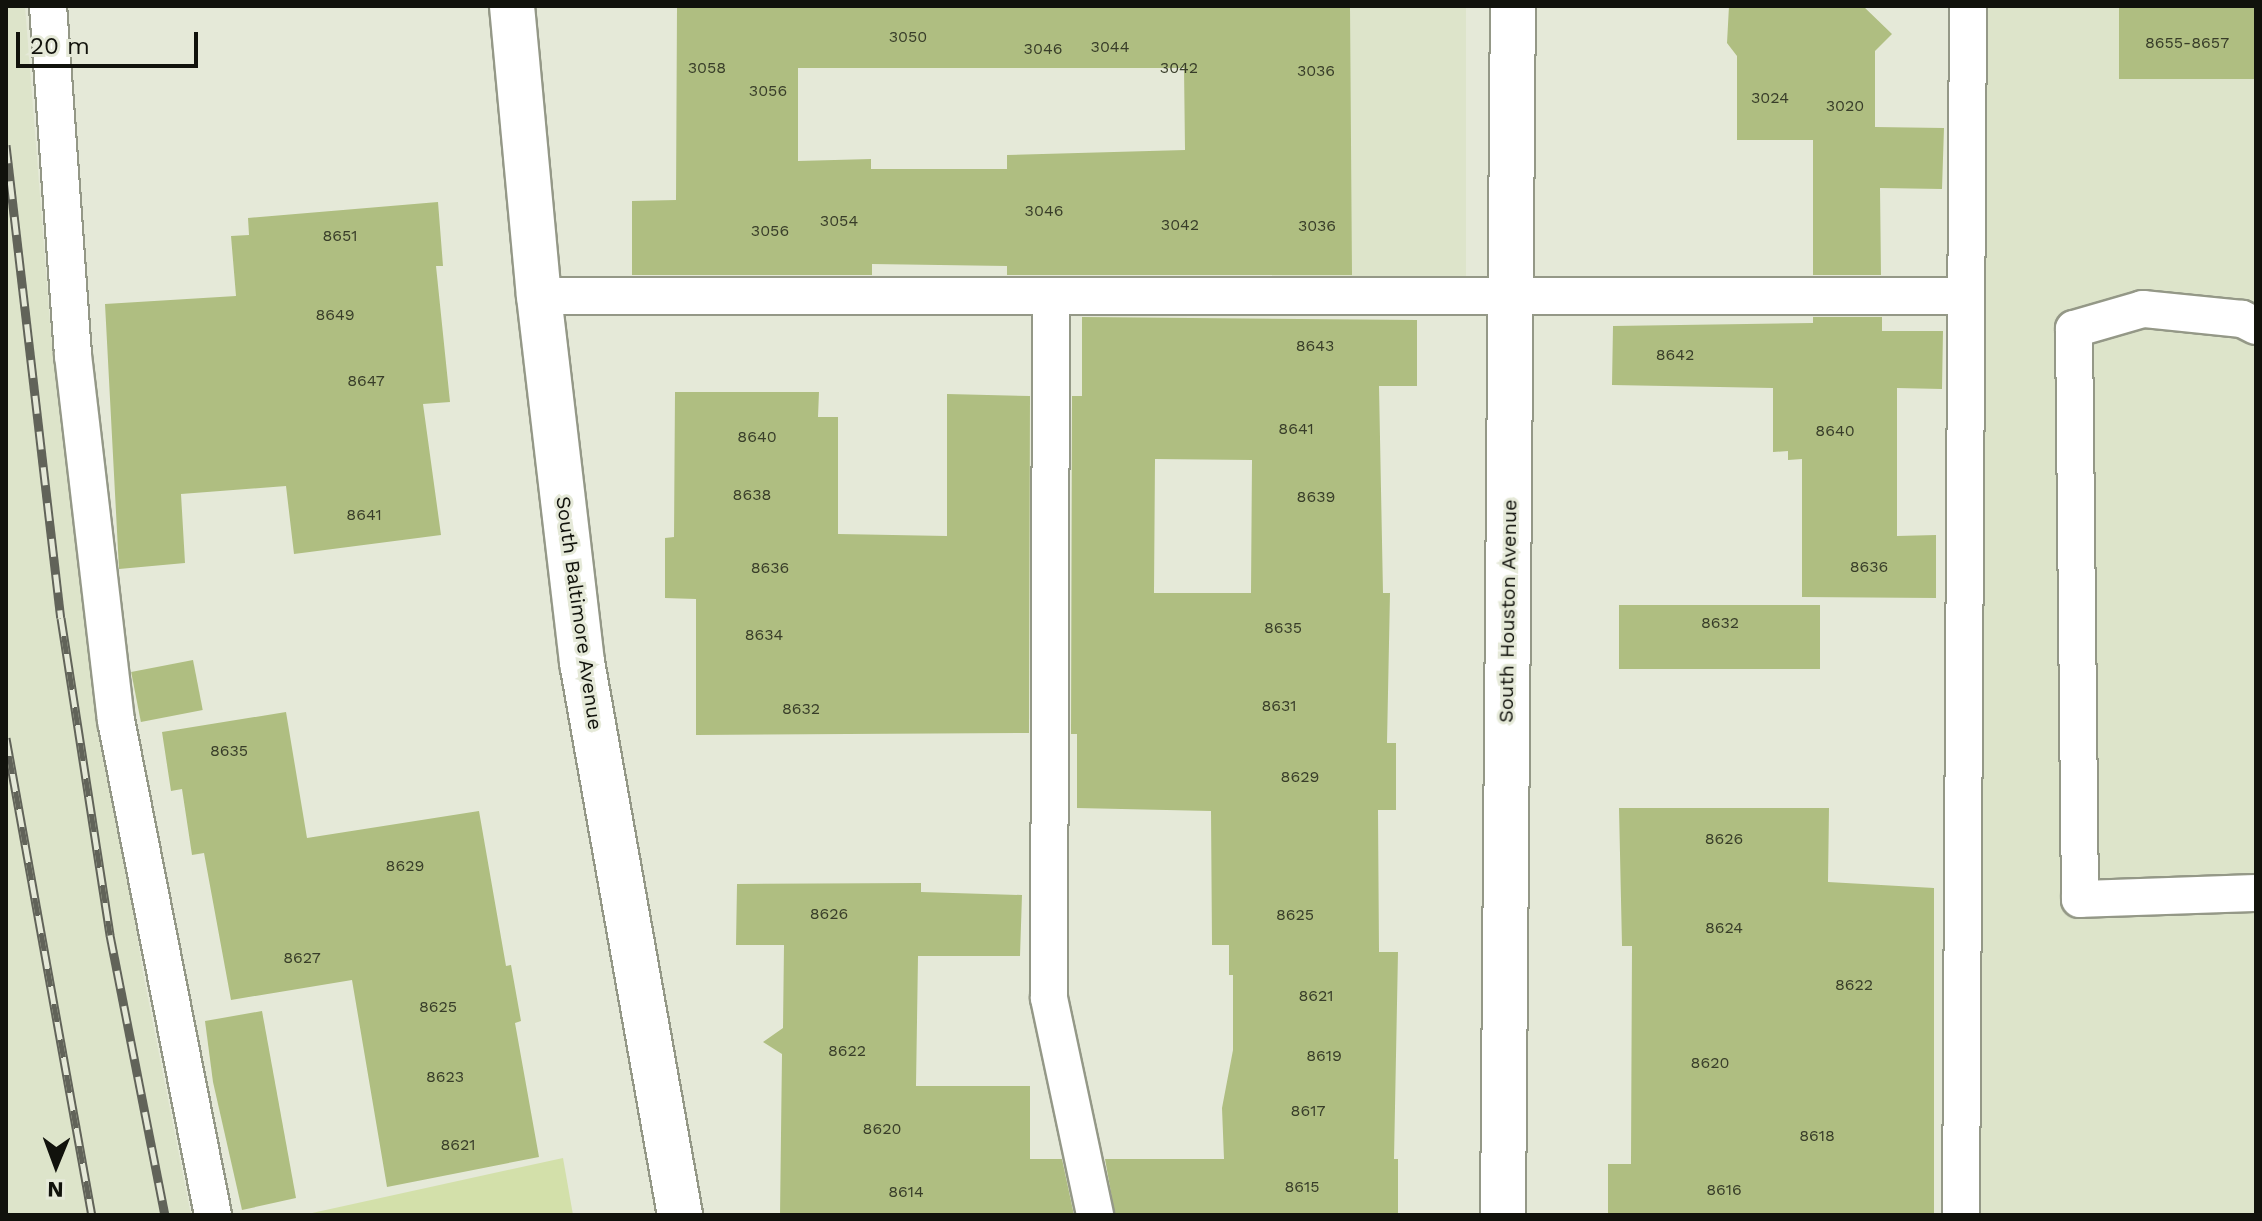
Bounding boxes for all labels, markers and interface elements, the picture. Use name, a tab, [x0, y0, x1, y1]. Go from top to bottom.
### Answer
scale bar	[20, 16, 202, 66]
house number: 3050	[889, 27, 927, 47]
text: 20 m	[30, 32, 90, 60]
house number: 8655-8657	[2145, 33, 2229, 53]
house number: 3044	[1091, 37, 1129, 57]
house number: 3046	[1024, 39, 1062, 59]
house number: 3058	[688, 58, 726, 78]
house number: 3042	[1160, 58, 1198, 78]
house number: 3036	[1297, 61, 1335, 81]
house number: 3056	[749, 81, 787, 101]
house number: 3024	[1751, 88, 1789, 108]
house number: 3020	[1826, 96, 1864, 116]
house number: 3046	[1025, 201, 1063, 221]
house number: 3054	[820, 211, 858, 231]
house number: 3042	[1161, 215, 1199, 235]
house number: 3036	[1298, 216, 1336, 236]
house number: 3056	[751, 221, 789, 241]
house number: 8651	[322, 226, 358, 246]
house number: 8649	[315, 305, 355, 325]
house number: 8643	[1296, 336, 1334, 356]
house number: 8642	[1656, 345, 1694, 365]
house number: 8647	[347, 371, 385, 391]
house number: 8641	[1278, 419, 1314, 439]
house number: 8640	[1815, 421, 1855, 441]
house number: 8640	[737, 427, 777, 447]
house number: 8638	[733, 485, 771, 505]
house number: 8639	[1297, 487, 1335, 507]
street label: South Baltimore Avenue	[551, 494, 607, 732]
street label: South Houston Avenue	[1494, 499, 1522, 723]
house number: 8641	[346, 505, 382, 525]
house number: 8636	[1850, 557, 1888, 577]
house number: 8636	[751, 558, 789, 578]
house number: 8632	[1701, 613, 1739, 633]
house number: 8635	[1264, 618, 1302, 638]
house number: 8634	[745, 625, 783, 645]
house number: 8631	[1261, 696, 1297, 716]
house number: 8632	[782, 699, 820, 719]
house number: 8635	[210, 741, 248, 761]
house number: 8629	[1281, 767, 1319, 787]
house number: 8626	[1705, 829, 1743, 849]
house number: 8629	[386, 856, 424, 876]
house number: 8626	[810, 904, 848, 924]
house number: 8625	[1276, 905, 1314, 925]
house number: 8624	[1705, 918, 1743, 938]
house number: 8627	[283, 948, 321, 968]
house number: 8622	[1835, 975, 1873, 995]
house number: 8621	[1298, 986, 1334, 1006]
house number: 8625	[419, 997, 457, 1017]
house number: 8622	[828, 1041, 866, 1061]
house number: 8619	[1306, 1046, 1342, 1066]
house number: 8620	[1691, 1053, 1729, 1073]
house number: 8623	[426, 1067, 464, 1087]
house number: 8617	[1291, 1101, 1325, 1121]
house number: 8620	[863, 1119, 901, 1139]
north arrow	[16, 1125, 96, 1205]
house number: 8618	[1799, 1126, 1835, 1146]
house number: 8621	[440, 1135, 476, 1155]
text: N	[47, 1177, 64, 1202]
house number: 8615	[1284, 1177, 1320, 1197]
house number: 8616	[1706, 1180, 1742, 1200]
house number: 8614	[888, 1182, 924, 1202]

